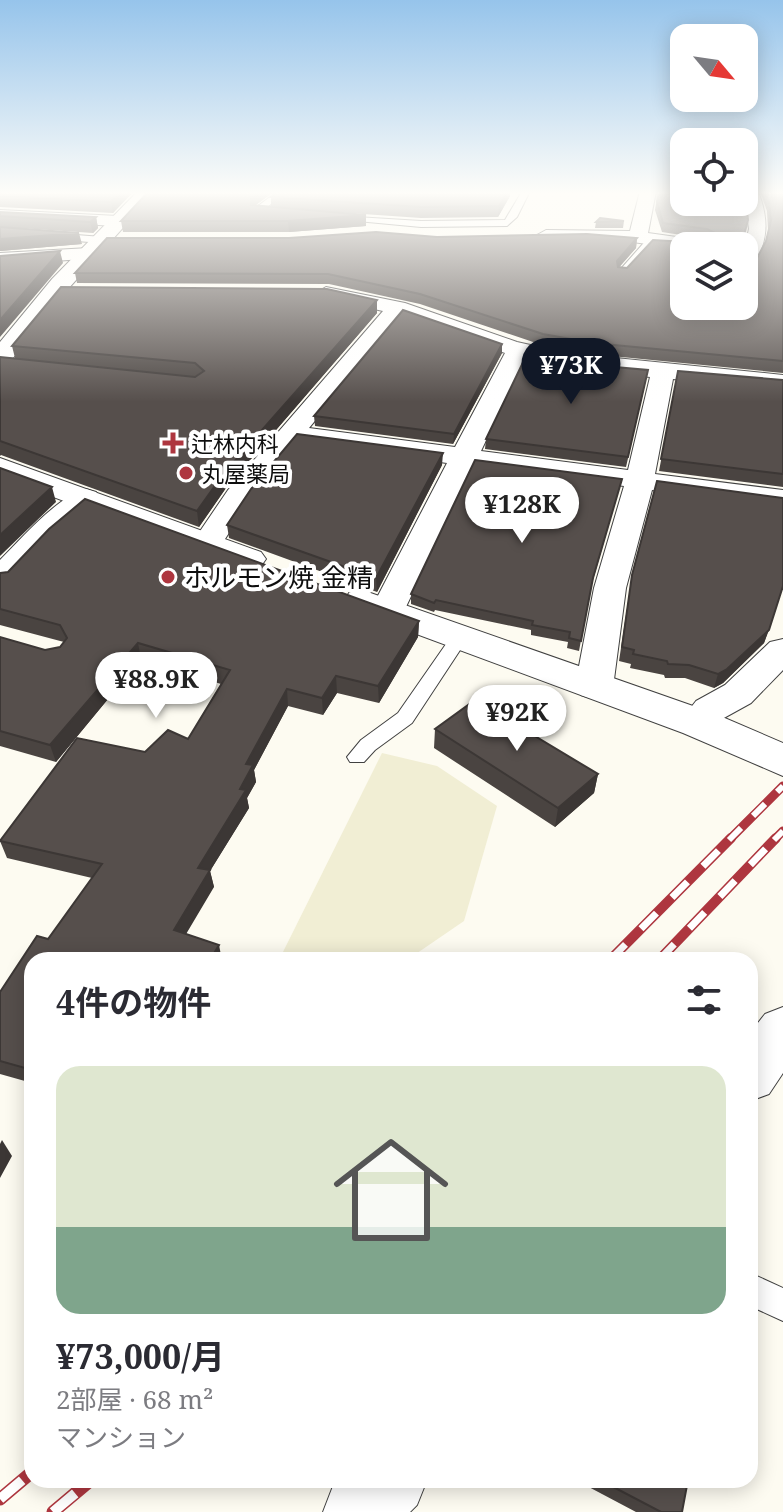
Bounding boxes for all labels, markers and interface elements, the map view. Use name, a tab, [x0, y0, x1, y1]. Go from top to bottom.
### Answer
north arrow	[670, 24, 758, 112]
map controls	[670, 24, 758, 320]
button: locate	[670, 128, 758, 216]
button: layers	[670, 232, 758, 320]
pin: ¥73K	[524, 338, 618, 406]
text: ¥73K	[539, 346, 603, 382]
place label: 辻林内科	[191, 428, 279, 458]
marker: 辻林内科	[162, 432, 184, 454]
place label: 丸屋薬局	[202, 458, 290, 488]
marker: 丸屋薬局	[177, 464, 195, 482]
pin: ¥128K	[466, 477, 578, 545]
text: ¥128K	[483, 485, 561, 521]
place label: ホルモン焼 金精	[184, 559, 373, 595]
marker: ホルモン焼 金精	[159, 568, 177, 586]
pin: ¥88.9K	[91, 652, 221, 720]
text: ¥88.9K	[113, 660, 199, 696]
pin: ¥92K	[470, 685, 564, 753]
text: ¥92K	[485, 693, 549, 729]
icon: filters	[682, 978, 726, 1022]
text: 4件の物件	[56, 979, 211, 1025]
icon: home	[319, 1118, 463, 1262]
text: ¥73,000/月	[56, 1333, 225, 1379]
text: 2部屋 · 68 m²	[56, 1381, 213, 1417]
text: マンション	[56, 1419, 186, 1455]

